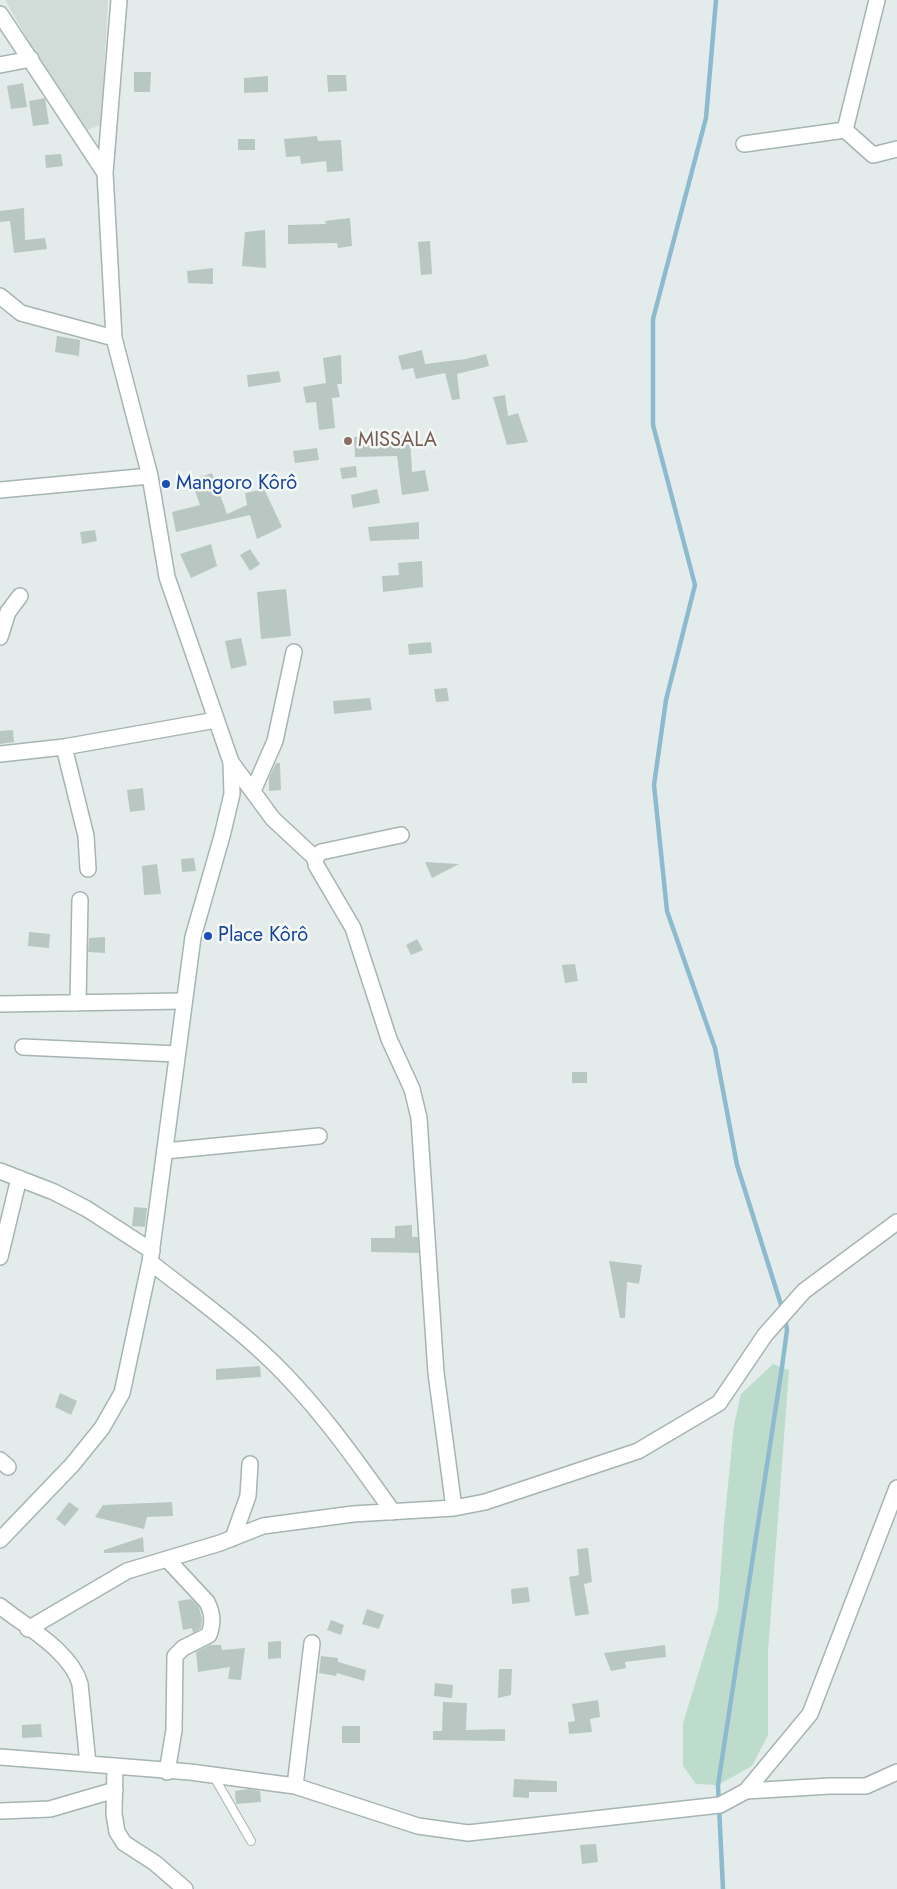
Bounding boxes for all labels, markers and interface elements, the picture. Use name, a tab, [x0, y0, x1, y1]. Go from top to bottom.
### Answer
place label: MISSALA	[358, 429, 437, 453]
marker: MISSALA	[342, 435, 354, 447]
place label: Mangoro Kôrô	[176, 472, 297, 496]
marker: Mangoro Kôrô	[160, 478, 172, 490]
place label: Place Kôrô	[218, 924, 308, 948]
marker: Place Kôrô	[202, 930, 214, 942]

